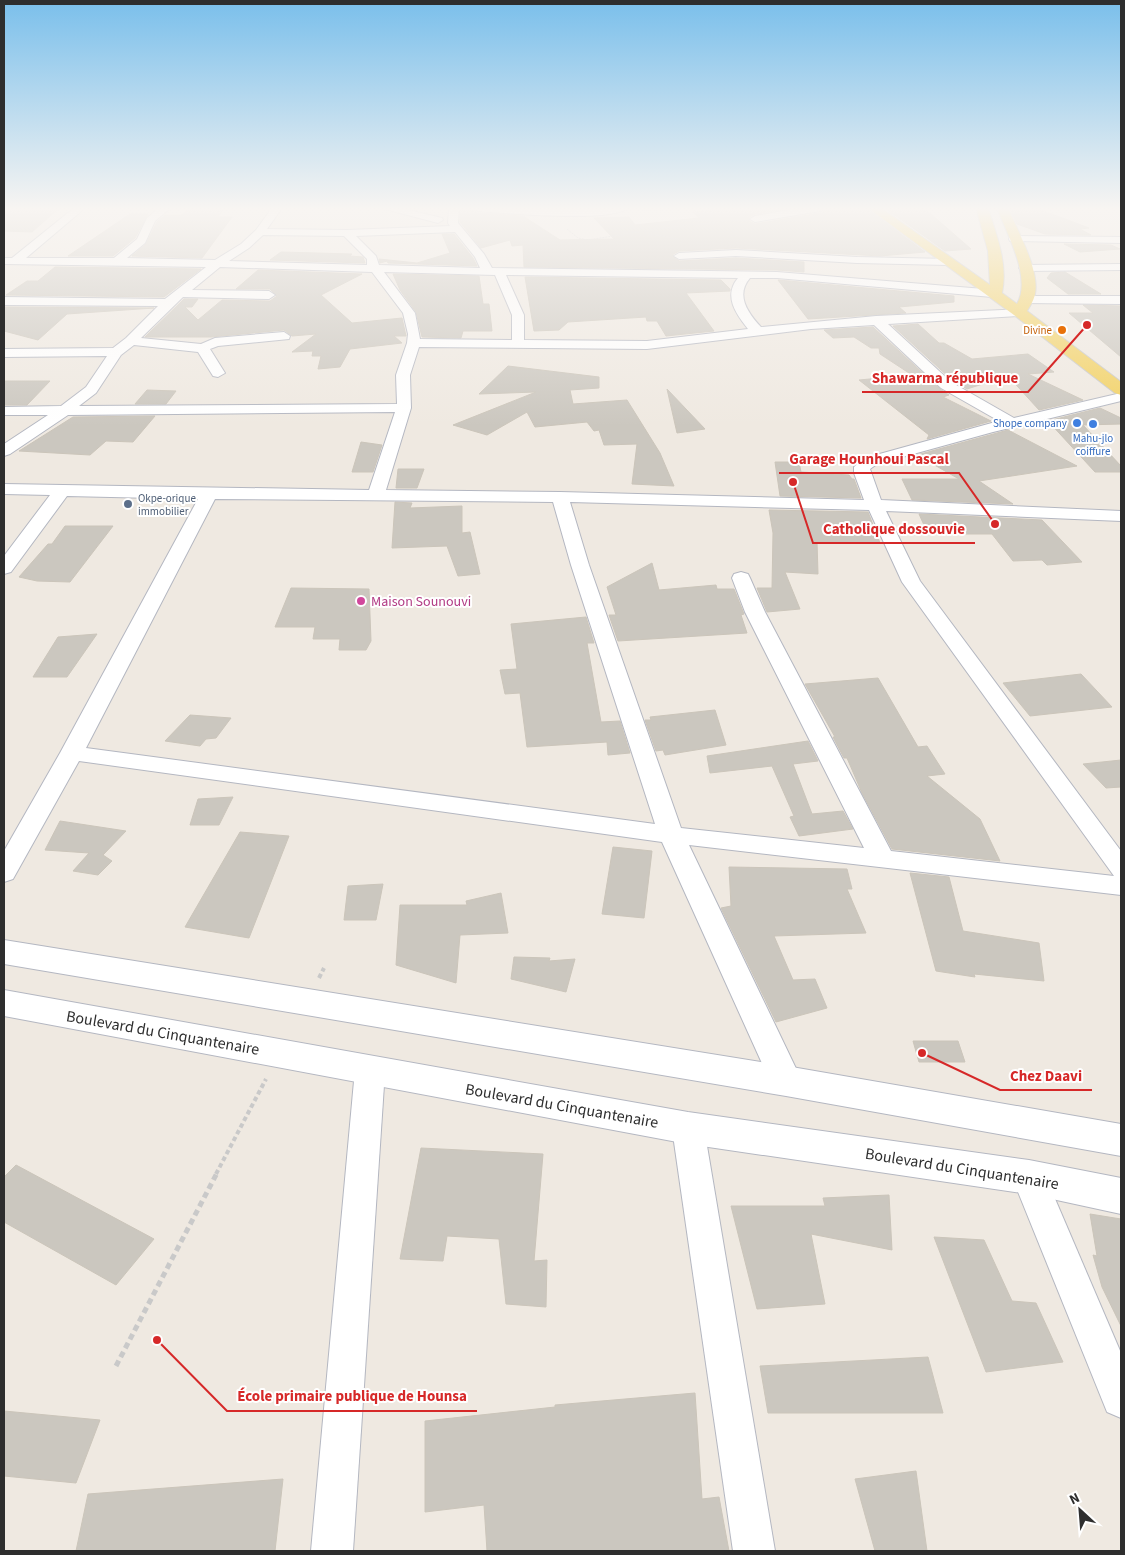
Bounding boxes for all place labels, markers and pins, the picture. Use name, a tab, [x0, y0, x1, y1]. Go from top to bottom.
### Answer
place label: Divine	[1023, 323, 1053, 338]
marker: Divine	[1056, 324, 1068, 336]
callout: Shawarma république	[862, 362, 1028, 392]
place label: Shope company	[993, 416, 1067, 431]
marker: Shope company	[1071, 417, 1083, 429]
marker: Mahu-jlo coiffure	[1087, 418, 1099, 430]
place label: Mahu-jlo coiffure	[1073, 431, 1113, 459]
callout: Garage Hounhoui Pascal	[779, 443, 959, 473]
place label: Okpe-orique immobilier	[138, 491, 196, 519]
marker: Okpe-orique immobilier	[122, 498, 134, 510]
callout: Catholique dossouvie	[813, 513, 975, 543]
place label: Maison Sounouvi	[371, 592, 471, 612]
marker: Maison Sounouvi	[355, 595, 367, 607]
callout: Chez Daavi	[1000, 1060, 1092, 1090]
callout: École primaire publique de Hounsa	[227, 1381, 477, 1411]

